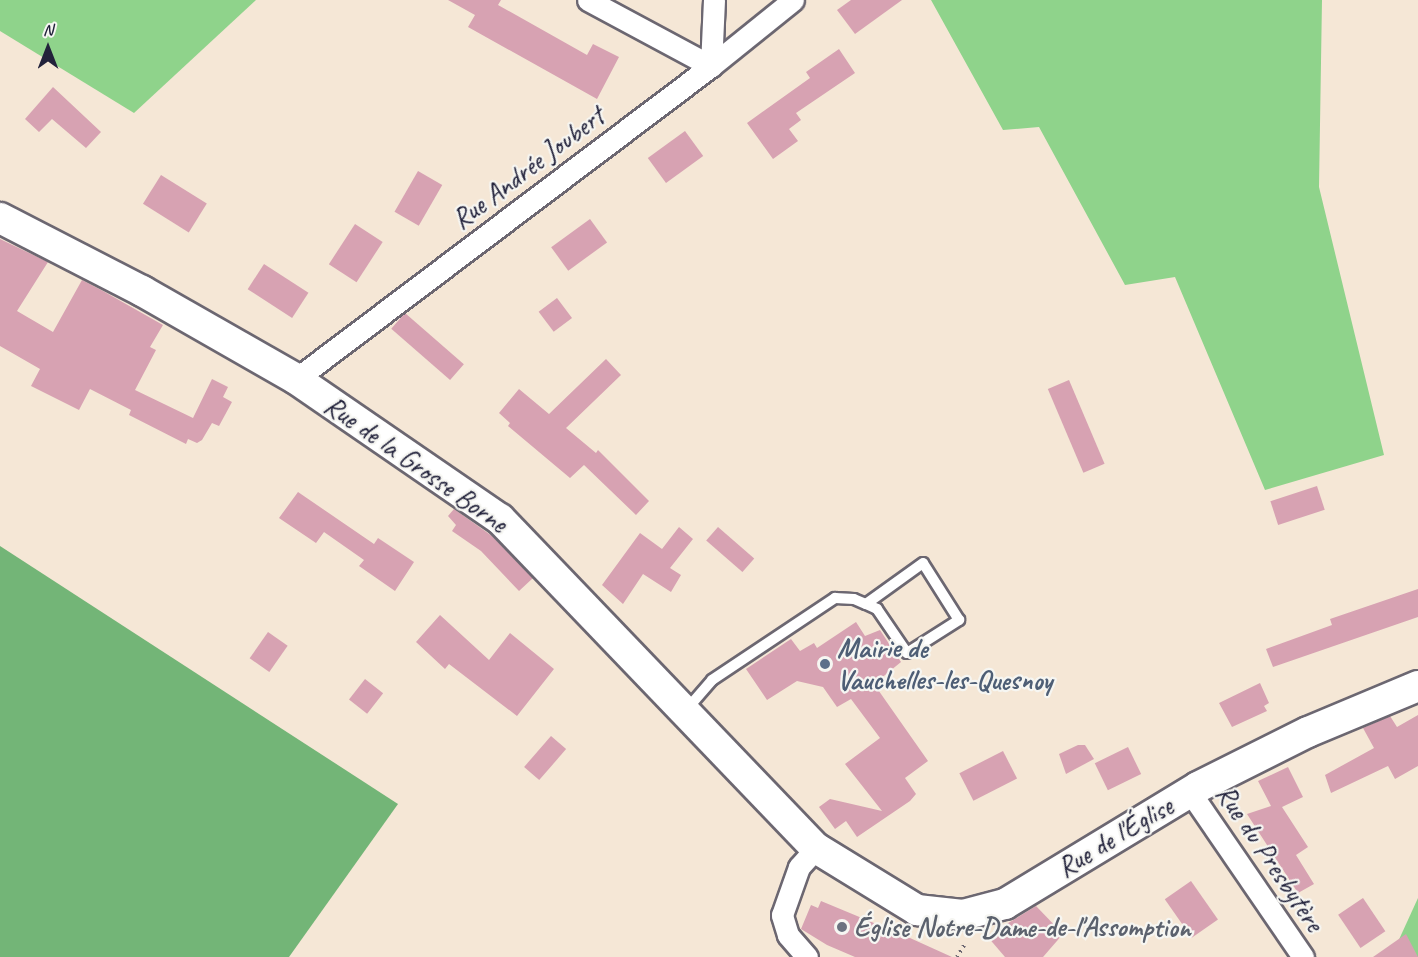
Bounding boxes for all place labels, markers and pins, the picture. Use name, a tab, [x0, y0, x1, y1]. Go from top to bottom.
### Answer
place label: Mairie de Vauchelles-les-Quesnoy	[837, 631, 1052, 697]
marker: Mairie de Vauchelles-les-Quesnoy	[818, 657, 832, 671]
place label: Église Notre-Dame-de-l'Assomption	[854, 910, 1191, 944]
marker: Église Notre-Dame-de-l'Assomption	[835, 920, 849, 934]

